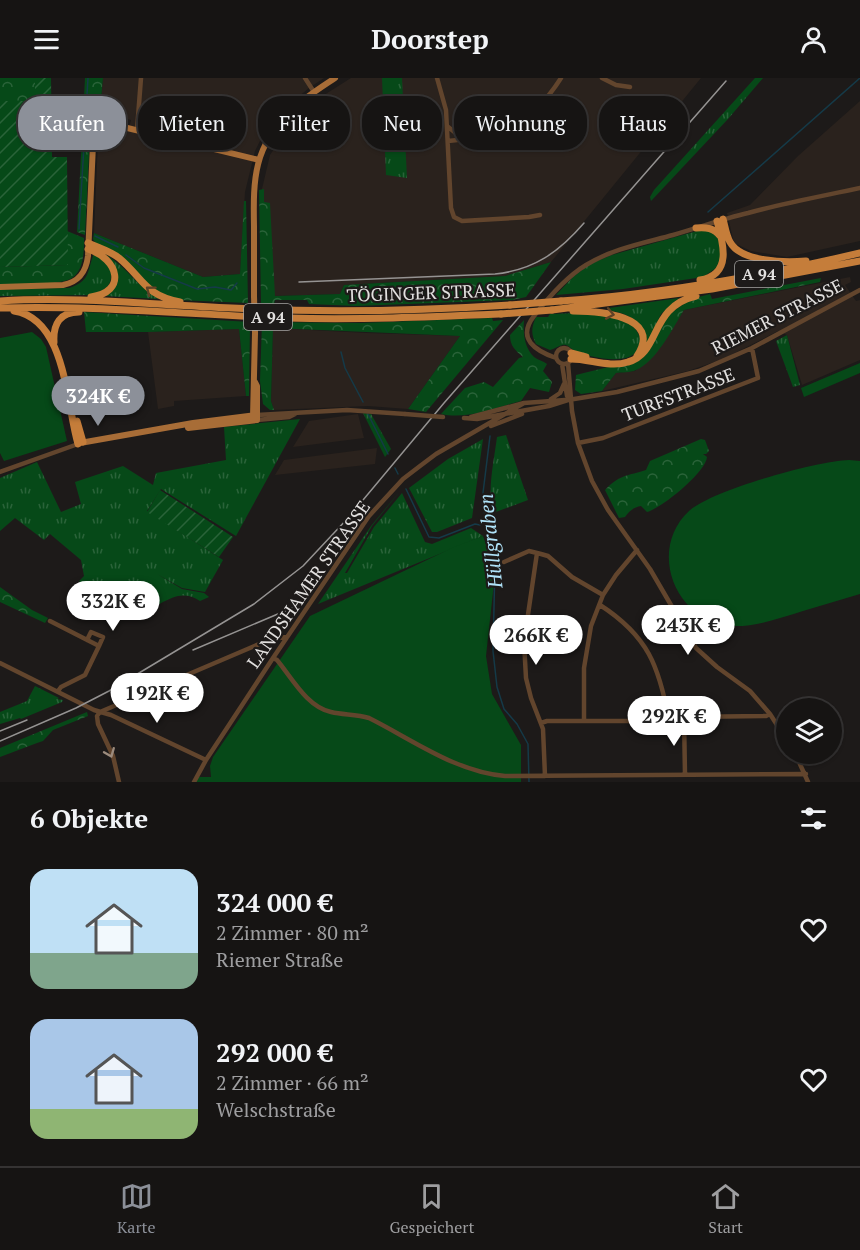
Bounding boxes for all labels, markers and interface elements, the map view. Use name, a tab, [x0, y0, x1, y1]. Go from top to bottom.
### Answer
text: Doorstep	[371, 21, 489, 57]
icon: menu	[30, 23, 63, 56]
icon: person	[797, 23, 830, 56]
chip: Kaufen	[18, 96, 126, 150]
chip: Mieten	[138, 96, 246, 150]
chip: Filter	[258, 96, 350, 150]
chip: Neu	[362, 96, 442, 150]
chip: Wohnung	[454, 96, 587, 150]
chip: Haus	[599, 96, 688, 150]
road number: A 94	[735, 261, 783, 287]
street label: RIEMER STRASSE	[707, 273, 847, 359]
street label: TÖGINGER STRASSE	[346, 277, 516, 307]
one-way arrow	[146, 286, 157, 297]
road number: A 94	[244, 304, 292, 330]
one-way arrow	[605, 307, 615, 320]
street label: TURFSTRASSE	[618, 362, 738, 426]
pin: 324K €	[49, 376, 147, 427]
text: 324K €	[66, 382, 130, 409]
water label: Hüllgraben	[472, 492, 509, 591]
street label: LANDSHAMER STRASSE	[241, 495, 375, 673]
pin: 332K €	[64, 581, 162, 632]
text: 332K €	[81, 587, 145, 614]
pin: 243K €	[639, 605, 737, 656]
text: 243K €	[656, 611, 720, 638]
pin: 266K €	[487, 615, 585, 666]
text: 266K €	[504, 621, 568, 648]
pin: 192K €	[108, 673, 206, 724]
text: 192K €	[125, 679, 189, 706]
pin: 292K €	[625, 696, 723, 747]
map controls	[776, 698, 842, 764]
button: layers	[776, 698, 842, 764]
text: 292K €	[642, 702, 706, 729]
one-way arrow	[103, 747, 116, 757]
text: 6 Objekte	[30, 801, 148, 835]
icon: filters	[797, 802, 830, 835]
text: 324 000 €	[216, 885, 333, 919]
icon: home	[78, 893, 150, 965]
icon: heart	[797, 913, 830, 946]
text: 2 Zimmer · 80 m²	[216, 919, 369, 946]
text: Riemer Straße	[216, 946, 343, 973]
text: 292 000 €	[216, 1035, 333, 1069]
icon: home	[78, 1043, 150, 1115]
icon: heart	[797, 1063, 830, 1096]
text: 2 Zimmer · 66 m²	[216, 1069, 369, 1096]
text: Welschstraße	[216, 1096, 336, 1123]
tab: Karte	[117, 1180, 156, 1238]
tab: Gespeichert	[389, 1180, 474, 1238]
tab: Start	[708, 1180, 743, 1238]

